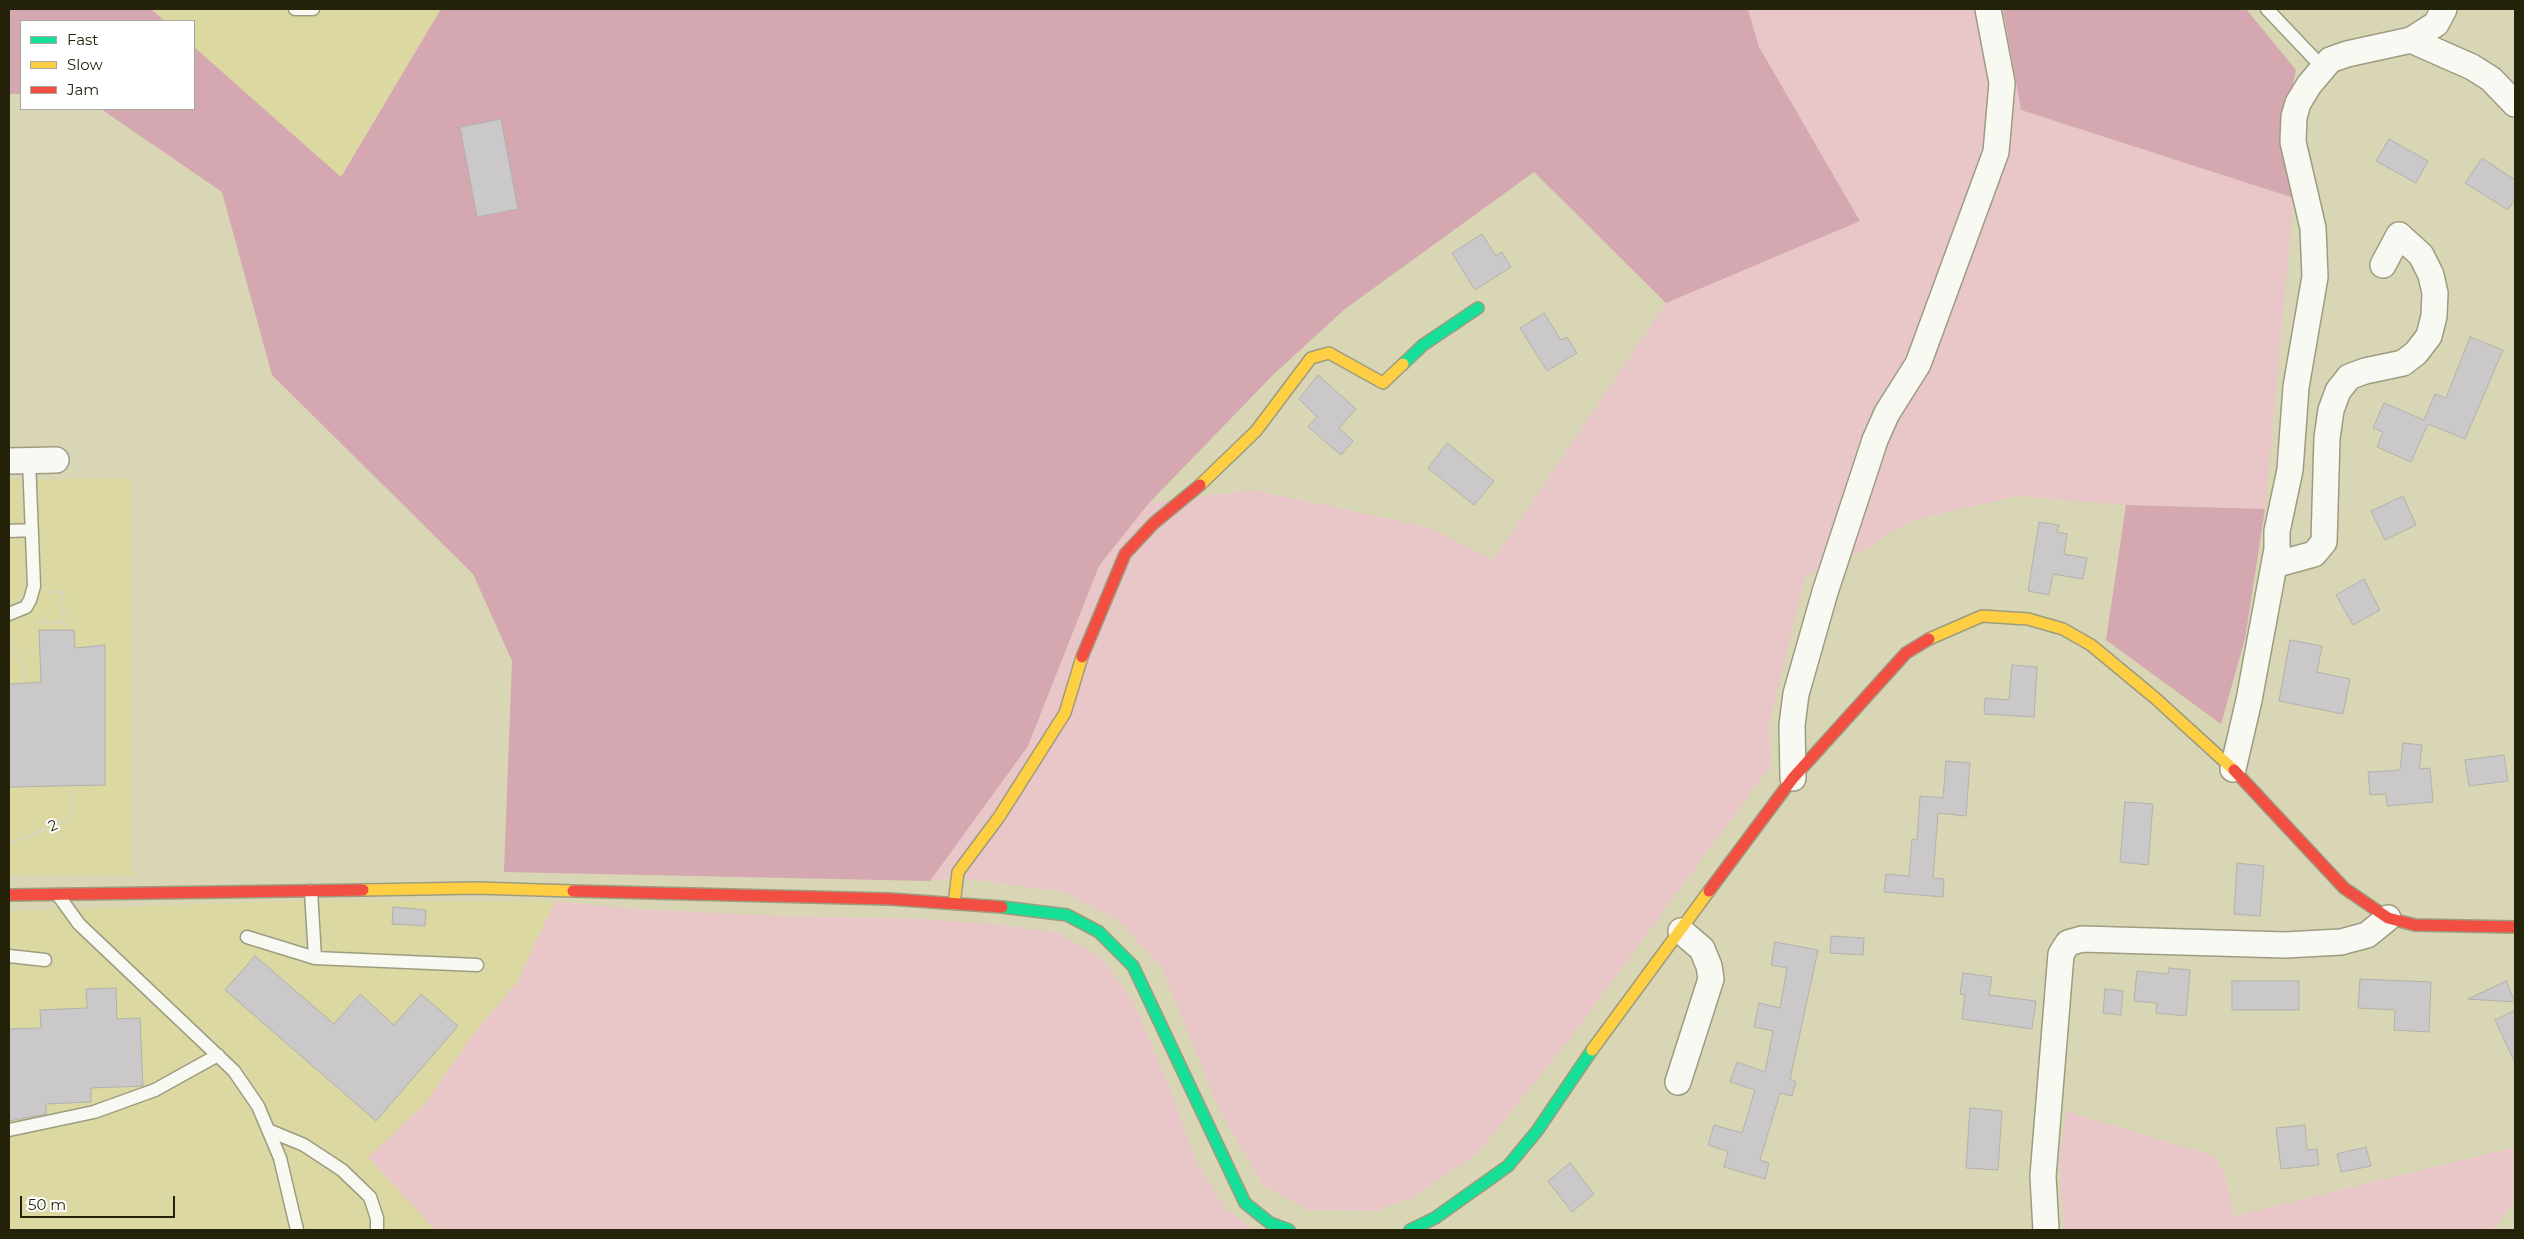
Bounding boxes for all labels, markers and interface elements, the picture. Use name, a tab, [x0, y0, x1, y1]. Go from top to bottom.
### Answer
legend	[20, 20, 195, 110]
text: Fast	[67, 30, 98, 49]
text: Slow	[67, 55, 103, 74]
text: Jam	[67, 80, 99, 99]
street label: 2	[45, 816, 61, 836]
scale bar	[22, 1186, 178, 1218]
text: 50 m	[28, 1195, 66, 1214]

